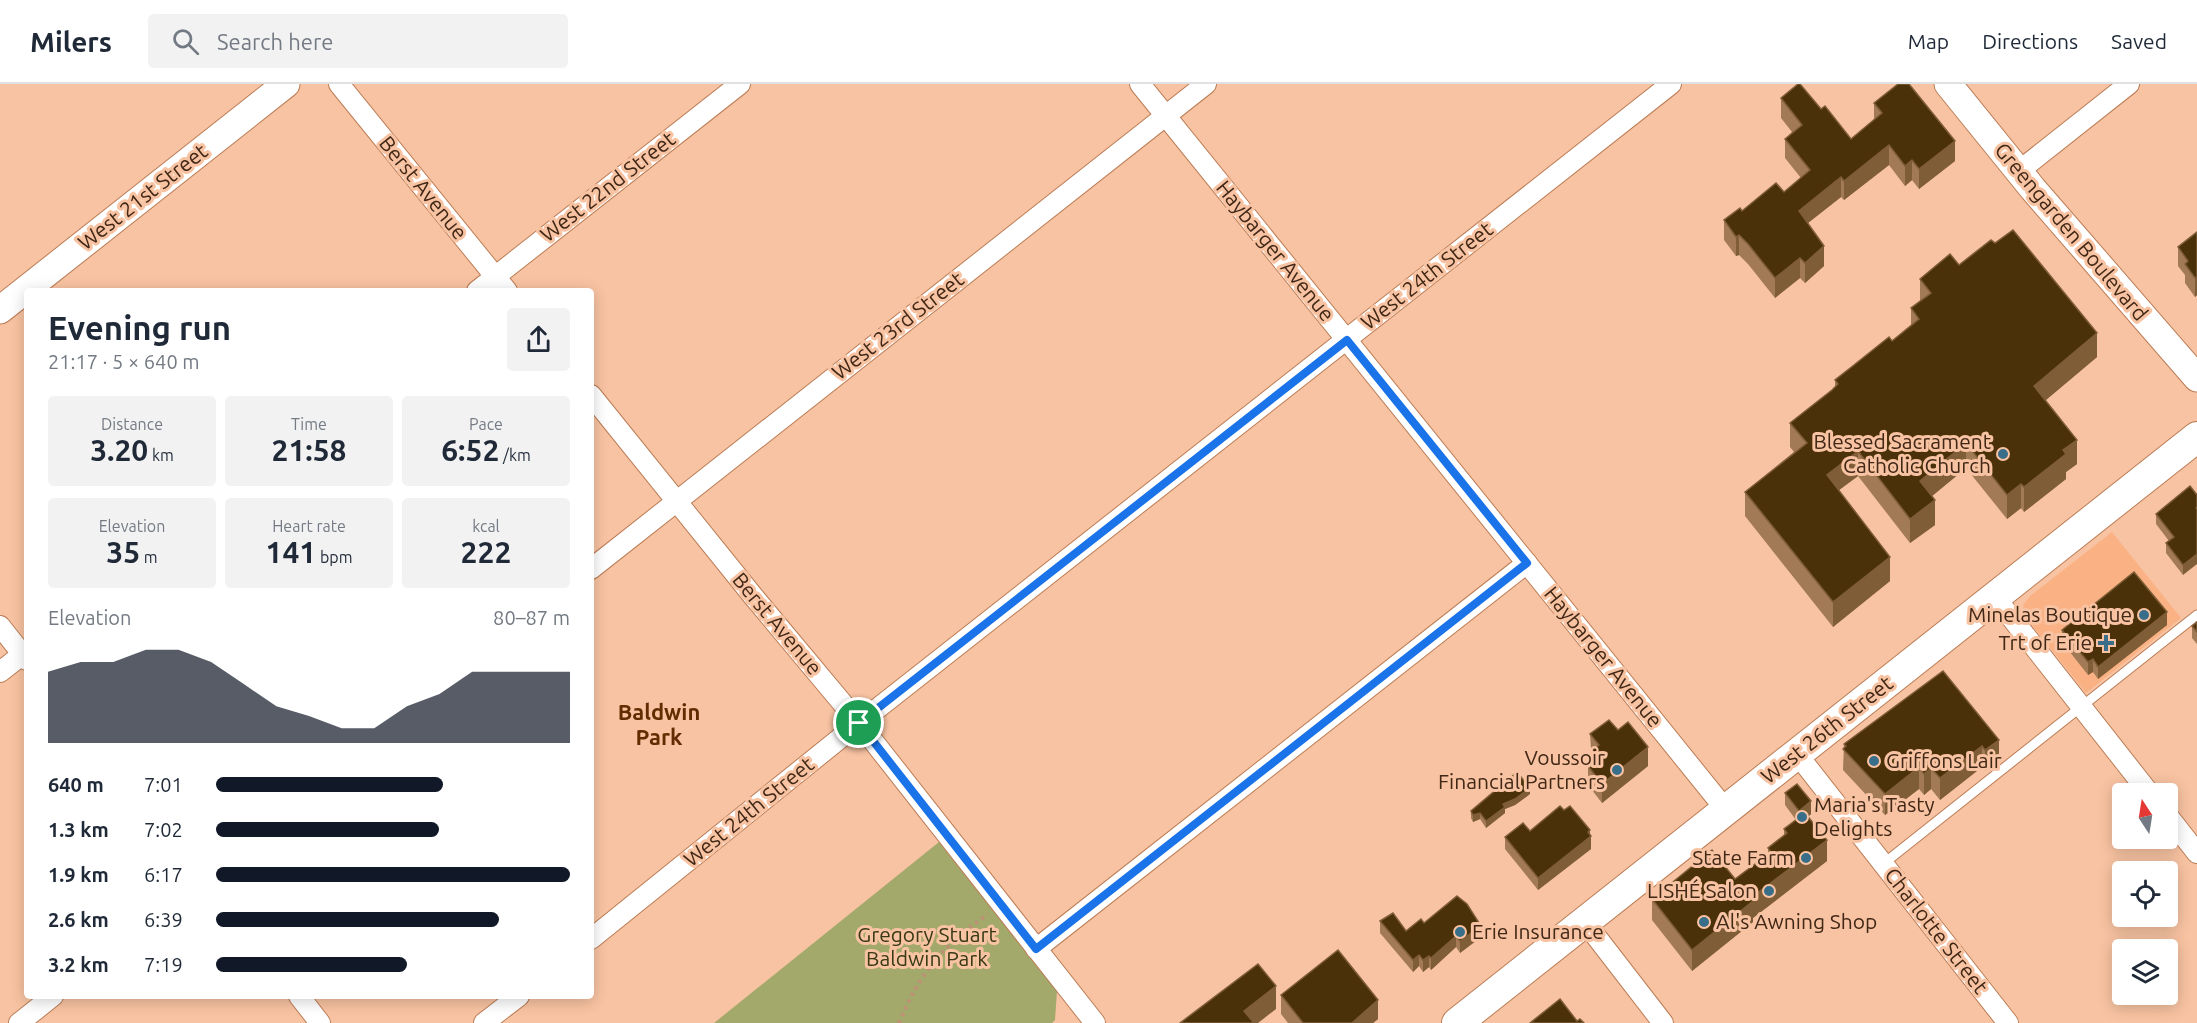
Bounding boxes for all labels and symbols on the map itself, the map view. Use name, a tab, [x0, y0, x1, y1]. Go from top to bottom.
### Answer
street label: West 22nd Street	[535, 126, 680, 246]
street label: Berst Avenue	[375, 131, 473, 244]
street label: West 21st Street	[73, 138, 212, 254]
street label: Greengarden Boulevard	[1990, 138, 2153, 325]
street label: Haybarger Avenue	[1212, 175, 1340, 325]
street label: West 24th Street	[1356, 216, 1497, 334]
street label: West 23rd Street	[827, 266, 968, 384]
place label: Blessed Sacrament Catholic Church	[1813, 429, 1991, 477]
marker: Blessed Sacrament Catholic Church	[1996, 447, 2010, 461]
street label: Berst Avenue	[728, 567, 827, 679]
street label: Haybarger Avenue	[1540, 581, 1668, 731]
place label: Minelas Boutique	[1968, 602, 2132, 626]
marker: Minelas Boutique	[2137, 608, 2151, 622]
place label: Trt of Erie	[1998, 630, 2092, 654]
marker: Trt of Erie	[2097, 634, 2115, 652]
street label: West 26th Street	[1756, 670, 1897, 788]
pin	[833, 697, 884, 748]
district label: Baldwin Park	[618, 699, 700, 749]
place label: Voussoir Financial Partners	[1438, 745, 1605, 793]
place label: Griffons Lair	[1886, 748, 2002, 772]
street label: West 24th Street	[679, 751, 818, 871]
marker: Griffons Lair	[1867, 754, 1881, 768]
marker: Voussoir Financial Partners	[1610, 763, 1624, 777]
north arrow	[2112, 783, 2178, 849]
place label: Maria's Tasty Delights	[1814, 792, 1935, 840]
marker: Maria's Tasty Delights	[1795, 810, 1809, 824]
place label: State Farm	[1692, 845, 1794, 869]
marker: State Farm	[1799, 851, 1813, 865]
street label: Charlotte Street	[1880, 863, 1993, 998]
place label: LISHÉ Salon	[1647, 878, 1757, 902]
marker: LISHÉ Salon	[1762, 884, 1776, 898]
place label: Al's Awning Shop	[1716, 909, 1877, 933]
marker: Al's Awning Shop	[1697, 915, 1711, 929]
place label: Erie Insurance	[1472, 919, 1604, 943]
park label: Gregory Stuart Baldwin Park	[857, 922, 997, 970]
marker: Erie Insurance	[1453, 925, 1467, 939]

